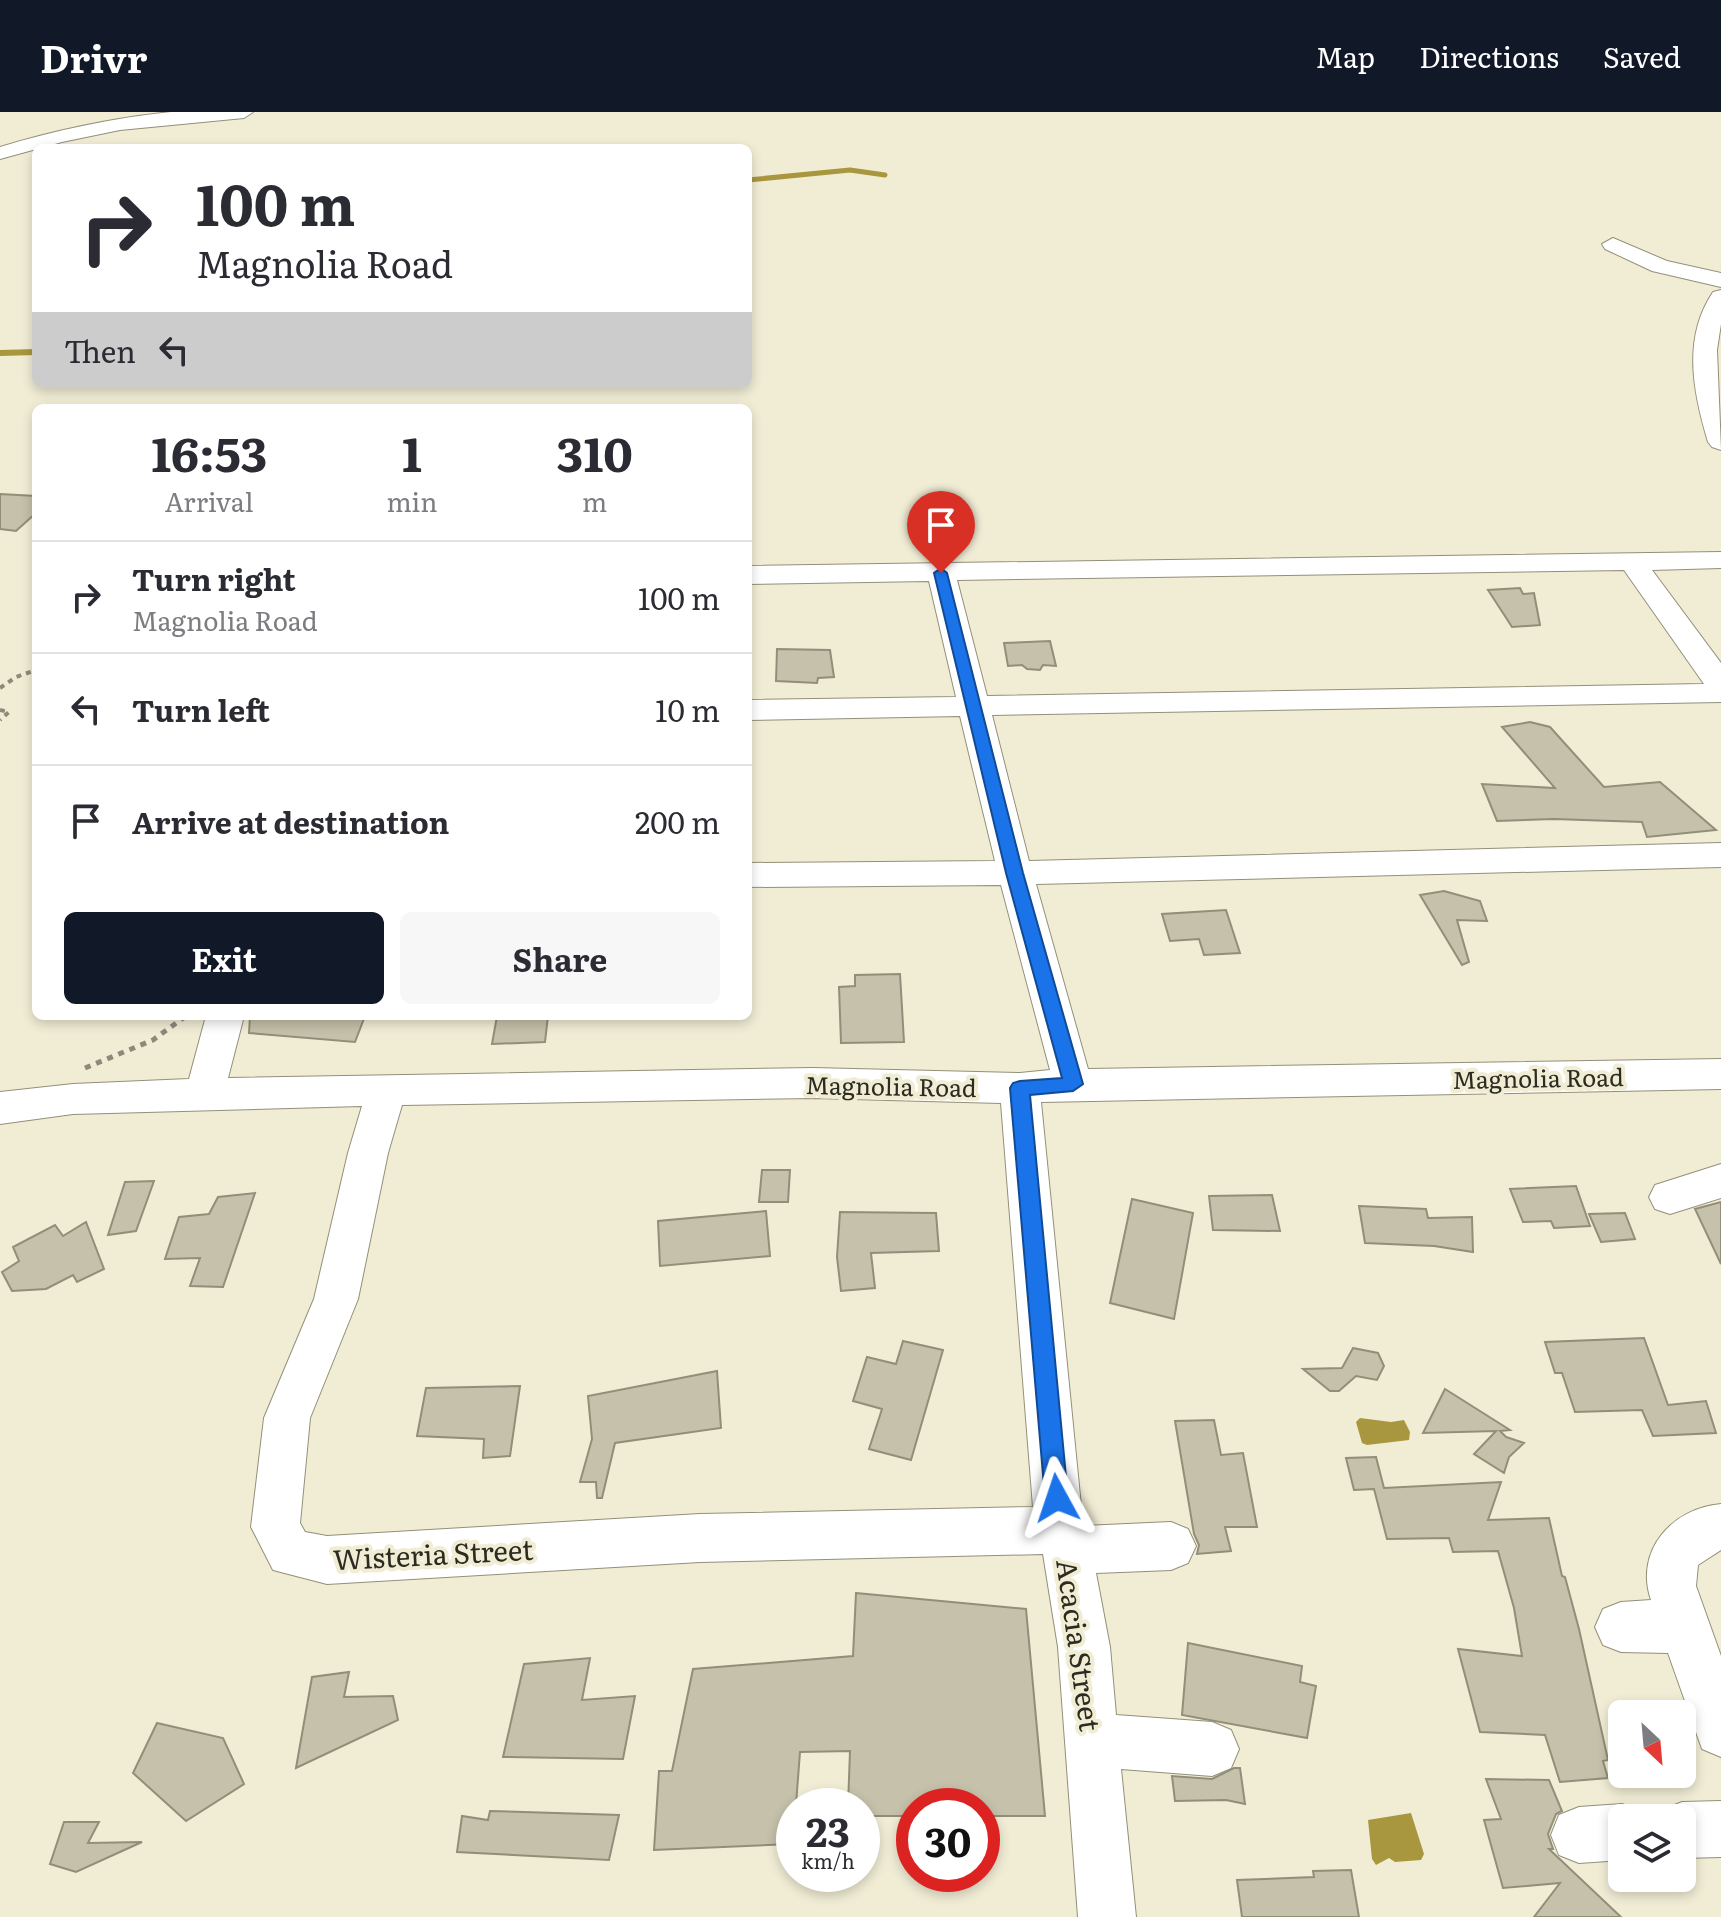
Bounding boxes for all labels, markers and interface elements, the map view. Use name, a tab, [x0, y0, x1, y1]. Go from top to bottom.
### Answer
text: Drivr	[40, 28, 147, 85]
text: Map	[1316, 35, 1375, 77]
text: Directions	[1419, 35, 1559, 77]
text: Saved	[1603, 35, 1681, 77]
text: 100 m	[196, 160, 355, 243]
icon: right	[64, 176, 168, 280]
text: Magnolia Road	[196, 236, 453, 289]
text: Then	[64, 328, 136, 372]
icon: left	[152, 328, 196, 372]
text: 16:53	[151, 416, 267, 487]
text: 1	[402, 416, 422, 487]
text: 310	[557, 416, 633, 487]
text: Arrival	[165, 481, 254, 520]
text: min	[386, 481, 437, 520]
text: m	[582, 481, 607, 520]
pin	[907, 491, 975, 573]
icon: arrive	[919, 503, 963, 547]
text: Turn right	[132, 556, 296, 600]
icon: right	[64, 575, 108, 619]
text: 100 m	[638, 575, 720, 619]
text: Magnolia Road	[132, 600, 318, 639]
icon: left	[64, 687, 108, 731]
text: Turn left	[132, 687, 270, 731]
text: 10 m	[655, 687, 720, 731]
icon: arrive	[64, 799, 108, 843]
text: Arrive at destination	[132, 799, 449, 843]
text: 200 m	[635, 799, 720, 843]
button: Exit	[64, 912, 384, 1004]
button: Share	[400, 912, 720, 1004]
street label: Magnolia Road	[1452, 1058, 1624, 1096]
street label: Magnolia Road	[805, 1066, 977, 1104]
position arrow	[1015, 1456, 1099, 1540]
street label: Wisteria Street	[332, 1527, 535, 1579]
street label: Acacia Street	[1047, 1556, 1113, 1734]
north arrow	[1608, 1700, 1696, 1788]
map controls	[1608, 1700, 1696, 1892]
speed limit sign: 30	[896, 1788, 1000, 1892]
text: 23	[806, 1800, 850, 1859]
button: layers	[1608, 1804, 1696, 1892]
text: km/h	[801, 1845, 855, 1875]

